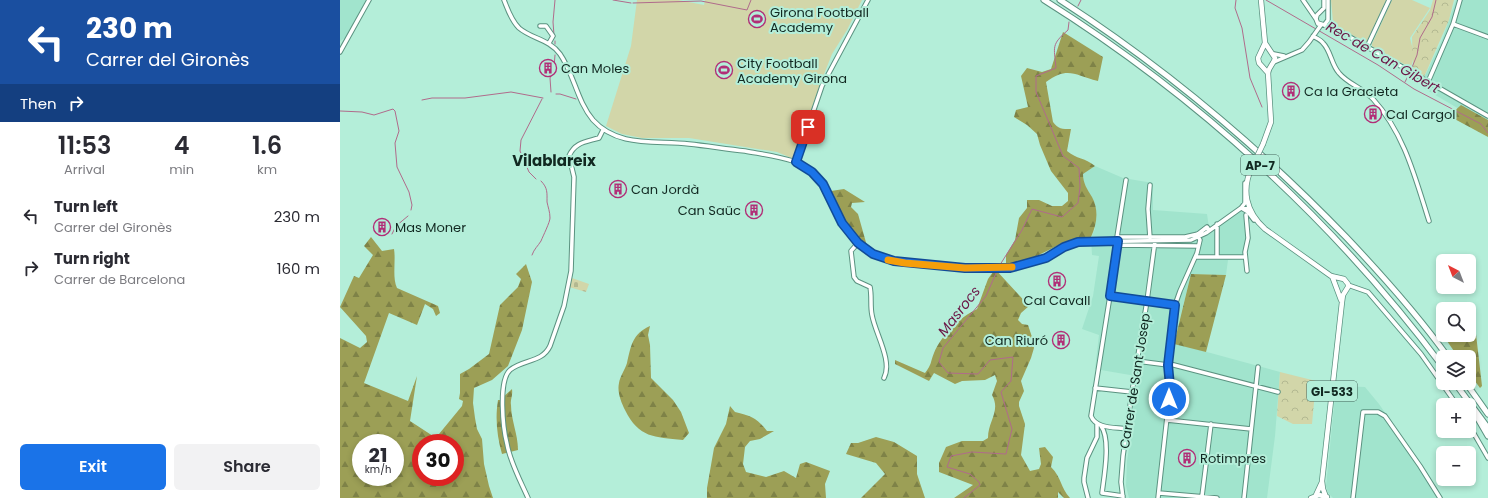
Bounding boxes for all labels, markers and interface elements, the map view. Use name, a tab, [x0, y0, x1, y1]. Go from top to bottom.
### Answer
place label: Girona Football Academy	[770, 3, 869, 37]
text: 230 m	[86, 9, 173, 48]
sports icon: Girona Football Academy	[747, 9, 767, 29]
icon: left	[20, 16, 72, 68]
water label: Rec de Can Gibert	[1322, 16, 1444, 98]
text: Carrer del Gironès	[86, 47, 249, 72]
place label: City Football Academy Girona	[737, 54, 847, 88]
building icon: Can Moles	[538, 58, 558, 78]
place label: Can Moles	[561, 59, 629, 78]
sports icon: City Football Academy Girona	[714, 60, 734, 80]
building icon: Ca la Gracieta	[1281, 81, 1301, 101]
place label: Ca la Gracieta	[1304, 82, 1398, 101]
icon: right	[65, 92, 87, 114]
text: Then	[20, 93, 57, 114]
building icon: Cal Cargol	[1363, 104, 1383, 124]
place label: Cal Cargol	[1386, 105, 1455, 124]
pin	[791, 110, 825, 144]
icon: arrive	[797, 116, 819, 138]
text: 11:53	[58, 129, 111, 162]
text: 4	[174, 129, 190, 162]
text: 1.6	[252, 129, 282, 162]
district label: Vilablareix	[512, 150, 596, 171]
road number: AP-7	[1241, 155, 1279, 175]
text: Arrival	[64, 160, 105, 179]
text: min	[169, 160, 194, 179]
text: km	[257, 160, 277, 179]
building icon: Can Jordà	[608, 179, 628, 199]
place label: Can Jordà	[631, 180, 699, 199]
text: Turn left	[54, 196, 118, 217]
building icon: Can Saüc	[744, 200, 764, 220]
place label: Can Saüc	[678, 201, 741, 220]
icon: left	[20, 205, 42, 227]
text: 230 m	[274, 206, 320, 227]
building icon: Mas Moner	[372, 217, 392, 237]
text: Carrer del Gironès	[54, 218, 172, 237]
place label: Mas Moner	[395, 218, 466, 237]
text: Turn right	[54, 248, 130, 269]
north arrow	[1436, 254, 1476, 294]
map controls	[1436, 254, 1476, 486]
icon: right	[20, 257, 42, 279]
text: 160 m	[277, 258, 320, 279]
text: Carrer de Barcelona	[54, 270, 185, 289]
building icon: Cal Cavall	[1047, 271, 1067, 291]
water label: Masrocs	[933, 282, 985, 340]
place label: Cal Cavall	[1024, 291, 1090, 310]
button: search	[1436, 302, 1476, 342]
street label: Carrer de Sant Josep	[1115, 312, 1155, 450]
building icon: Can Riuró	[1051, 330, 1071, 350]
place label: Can Riuró	[985, 331, 1048, 350]
button: layers	[1436, 350, 1476, 390]
position arrow	[1148, 378, 1190, 420]
road number: GI-533	[1307, 381, 1357, 401]
button: +	[1436, 398, 1476, 438]
speed limit sign: 30	[412, 434, 464, 486]
text: 21	[369, 441, 387, 469]
button: Exit	[20, 444, 166, 490]
button: Share	[174, 444, 320, 490]
button: −	[1436, 446, 1476, 486]
building icon: Rotimpres	[1177, 448, 1197, 468]
place label: Rotimpres	[1200, 449, 1266, 468]
text: km/h	[365, 462, 391, 477]

